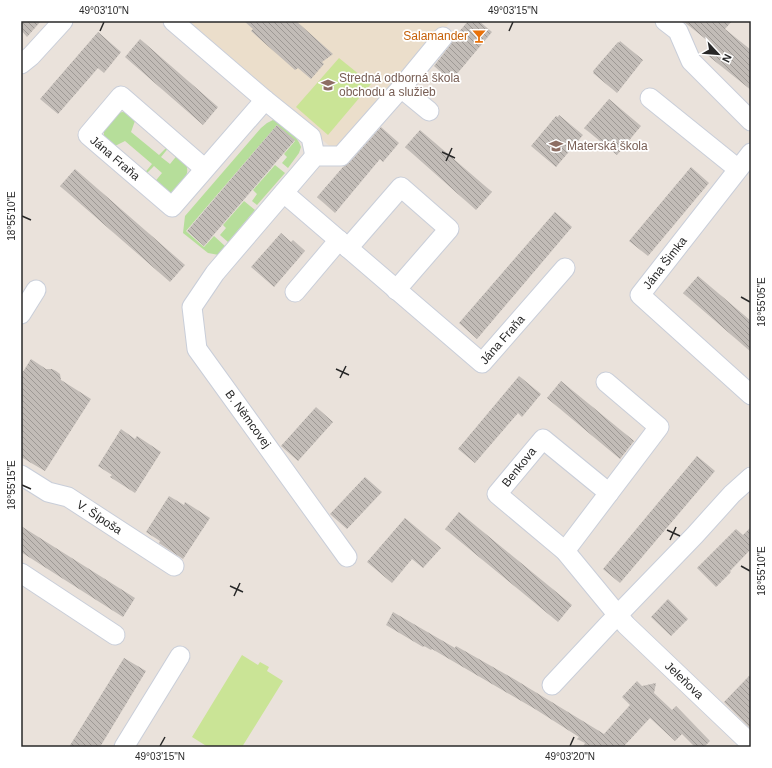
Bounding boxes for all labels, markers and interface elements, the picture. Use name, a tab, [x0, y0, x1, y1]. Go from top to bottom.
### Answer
text: 49°03'10"N	[79, 5, 129, 16]
text: 49°03'15"N	[488, 5, 538, 16]
bar icon: Salamander	[471, 28, 487, 44]
place label: Salamander	[403, 29, 468, 43]
north arrow	[698, 34, 738, 74]
text: N	[720, 52, 734, 65]
place label: Stredná odborná škola obchodu a služieb	[339, 71, 460, 99]
school or university icon: Stredná odborná škola obchodu a služieb	[320, 77, 336, 93]
street label: Jána Fraňa	[87, 133, 143, 183]
school or university icon: Materská škola	[548, 138, 564, 154]
place label: Materská škola	[567, 139, 648, 153]
text: 18°55'10"E	[6, 191, 17, 241]
street label: Jána Šimka	[639, 233, 690, 292]
text: 18°55'05"E	[756, 277, 767, 327]
street label: Jána Fraňa	[477, 312, 528, 367]
street label: B. Němcovej	[222, 387, 274, 451]
street label: Benkova	[499, 444, 539, 490]
text: 18°55'15"E	[6, 460, 17, 510]
street label: V. Šípoša	[74, 498, 125, 537]
text: 18°55'10"E	[756, 546, 767, 596]
street label: Jeleňova	[662, 659, 707, 702]
text: 49°03'15"N	[135, 751, 185, 762]
text: 49°03'20"N	[545, 751, 595, 762]

